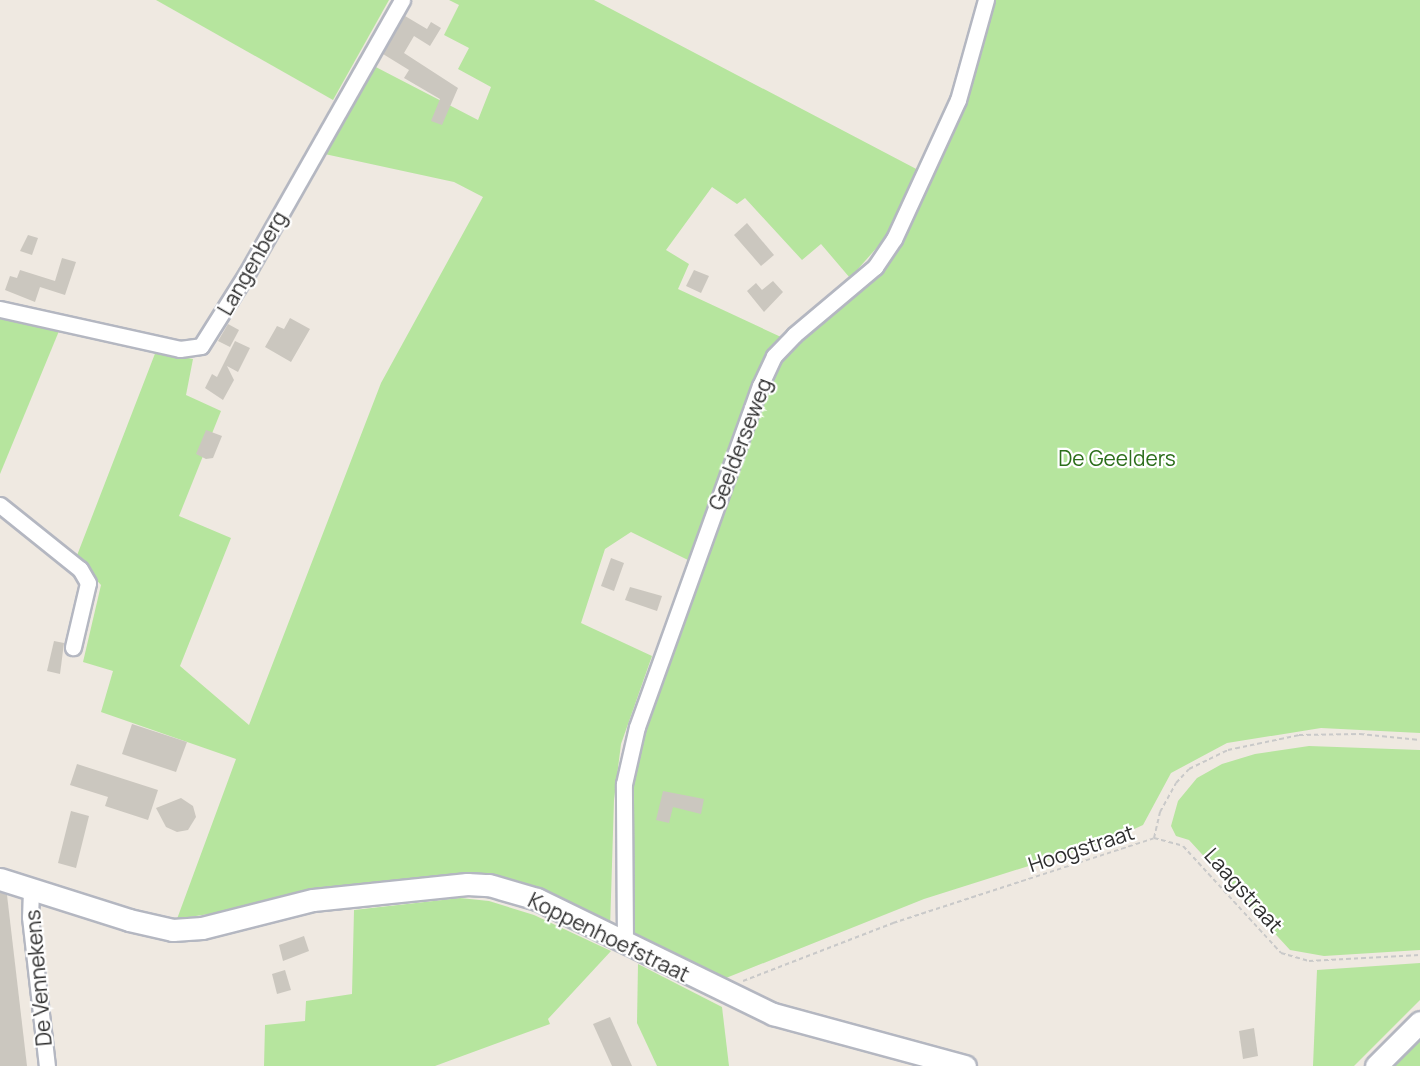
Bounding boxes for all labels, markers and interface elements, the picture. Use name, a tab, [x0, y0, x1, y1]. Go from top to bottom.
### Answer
street label: Langenberg	[212, 206, 292, 320]
street label: Geelderseweg	[703, 374, 777, 514]
park label: De Geelders	[1058, 445, 1176, 471]
street label: Hoogstraat	[1025, 819, 1137, 877]
street label: Laagstraat	[1200, 843, 1288, 937]
street label: Koppenhoefstraat	[524, 887, 694, 987]
street label: De Vennekens	[19, 909, 57, 1047]

